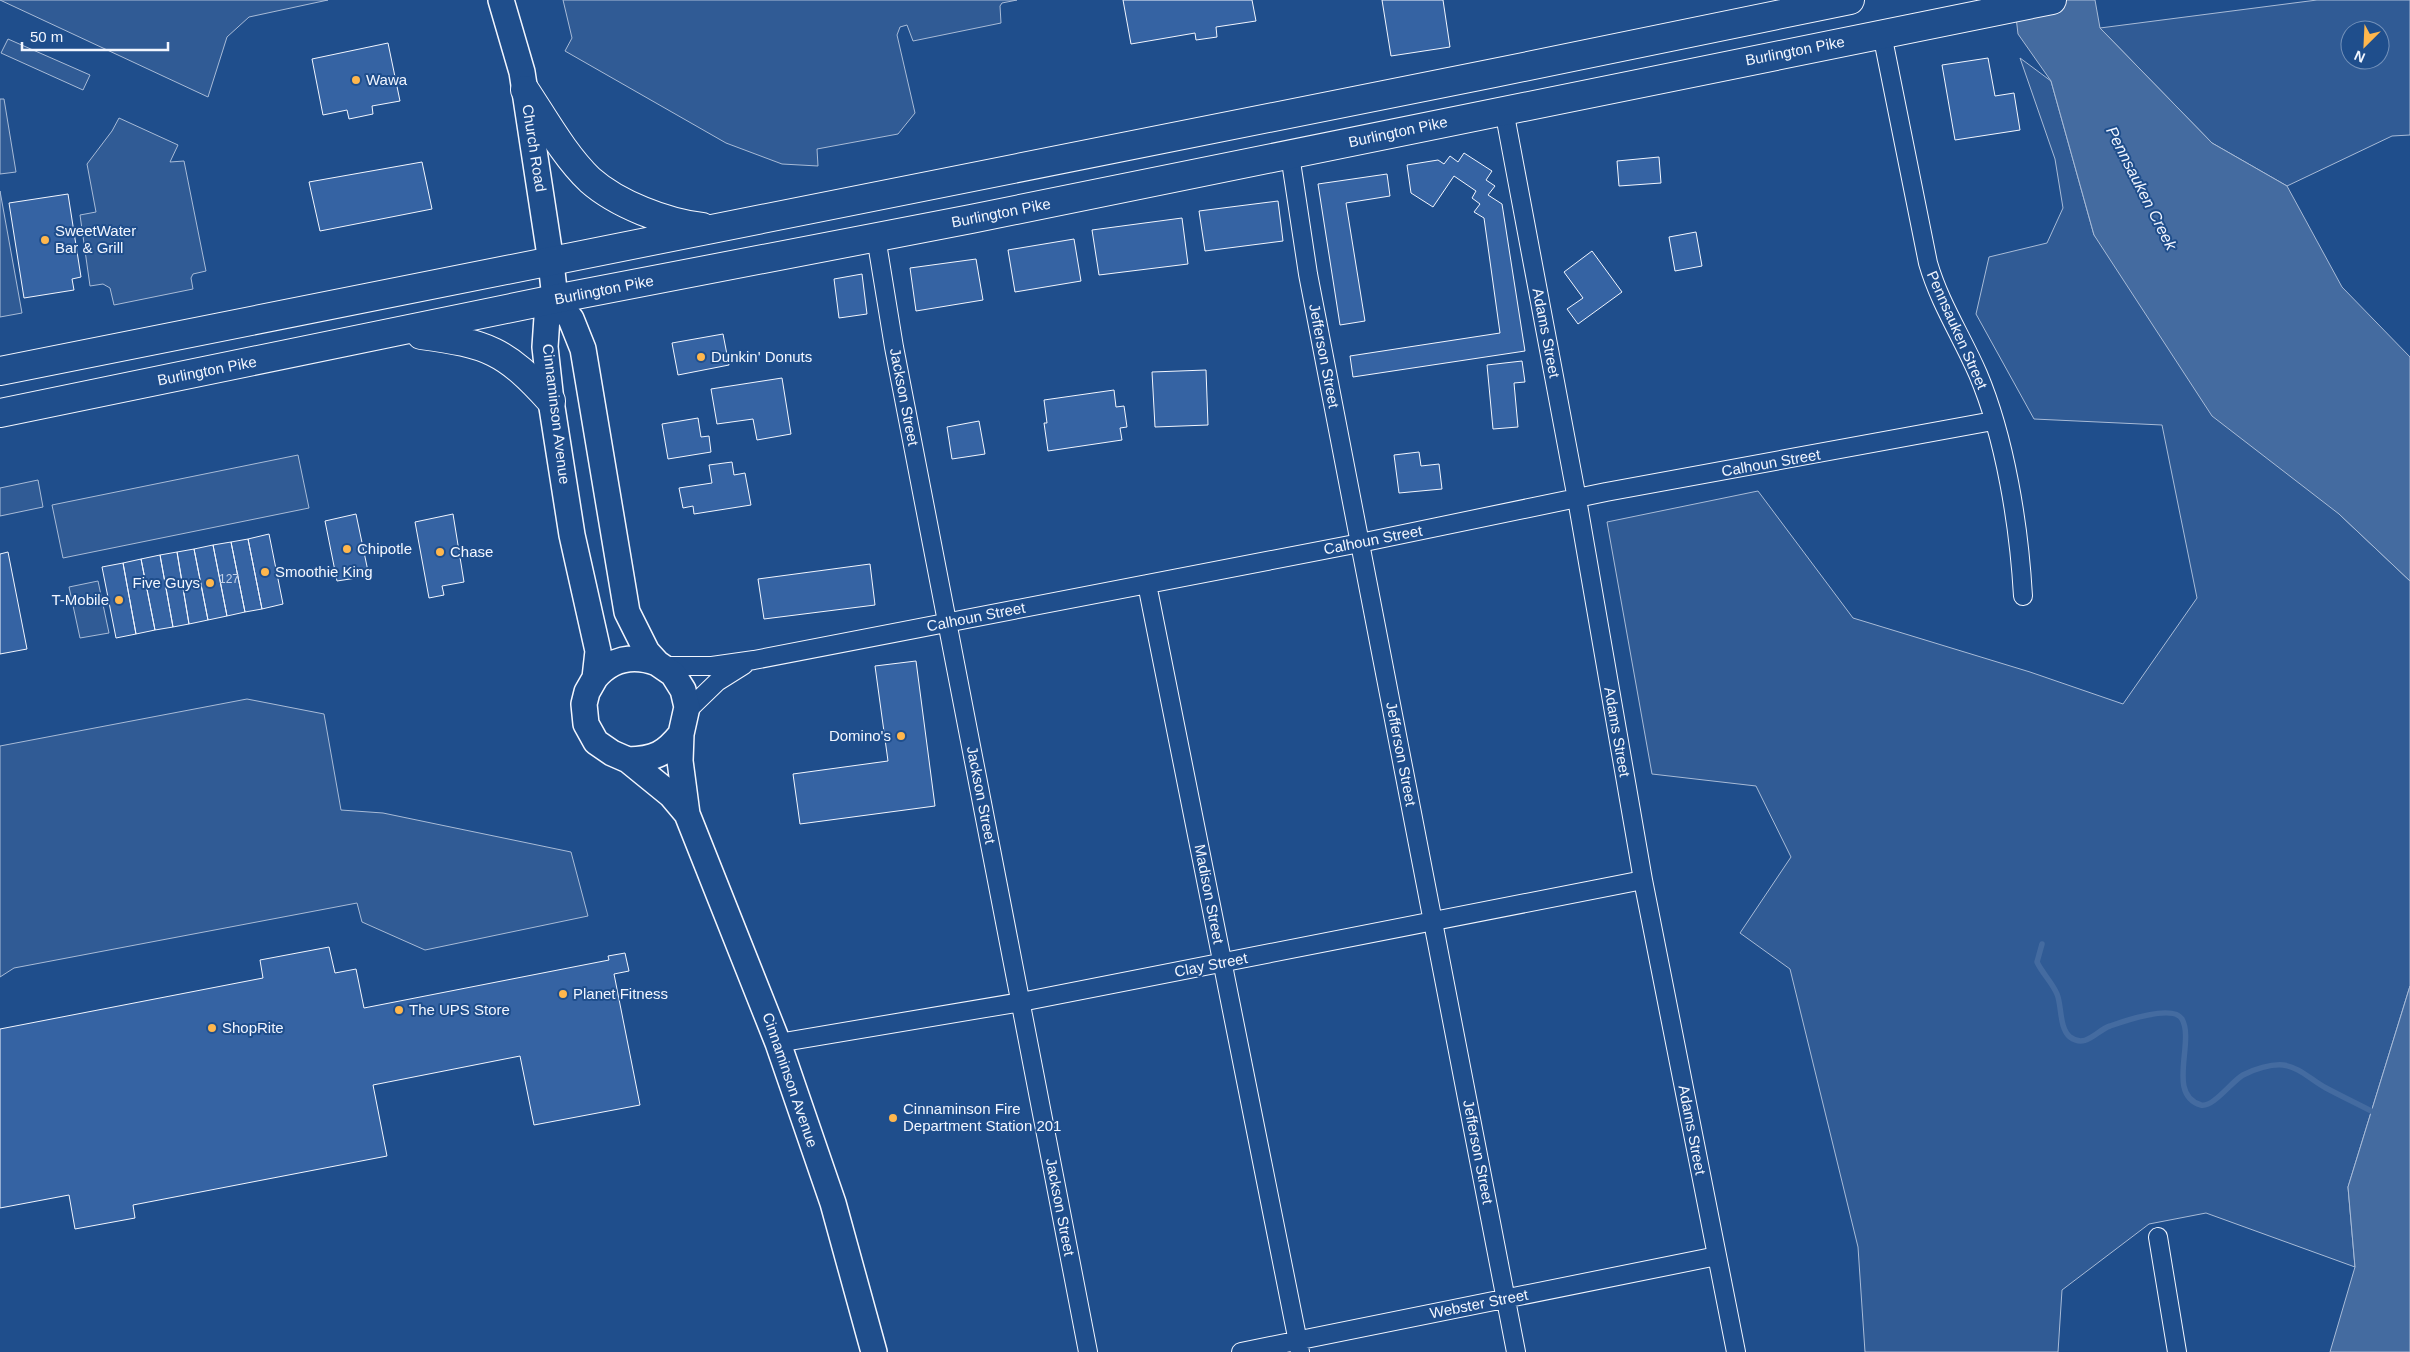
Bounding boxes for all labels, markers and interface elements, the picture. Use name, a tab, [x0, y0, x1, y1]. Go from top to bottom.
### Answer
scale bar	[22, 20, 169, 52]
north arrow	[2340, 20, 2390, 70]
text: 50 m	[30, 28, 63, 45]
street label: Burlington Pike	[1744, 33, 1846, 68]
text: N	[2352, 48, 2368, 66]
place label: Wawa	[366, 71, 408, 88]
marker: Wawa	[350, 74, 362, 86]
street label: Church Road	[519, 103, 550, 193]
street label: Burlington Pike	[1347, 113, 1449, 150]
water label: Pennsauken Creek	[2103, 124, 2180, 254]
street label: Burlington Pike	[950, 195, 1052, 230]
place label: SweetWater Bar & Grill	[55, 222, 136, 256]
marker: SweetWater Bar & Grill	[39, 234, 51, 246]
street label: Pennsauken Street	[1924, 268, 1992, 392]
street label: Burlington Pike	[553, 272, 655, 307]
street label: Adams Street	[1529, 287, 1564, 380]
street label: Jefferson Street	[1306, 302, 1343, 410]
street label: Cinnaminson Avenue	[539, 343, 574, 485]
street label: Jackson Street	[887, 347, 922, 448]
place label: Dunkin' Donuts	[711, 348, 812, 365]
marker: Dunkin' Donuts	[695, 351, 707, 363]
street label: Burlington Pike	[156, 353, 258, 388]
street label: Calhoun Street	[1720, 445, 1822, 480]
street label: Calhoun Street	[1322, 521, 1424, 557]
place label: Chipotle	[357, 540, 412, 557]
marker: Chipotle	[341, 543, 353, 555]
place label: Chase	[450, 543, 493, 560]
marker: Chase	[434, 546, 446, 558]
place label: Smoothie King	[275, 563, 373, 580]
marker: Smoothie King	[259, 566, 271, 578]
house number: 127	[219, 572, 239, 586]
place label: Five Guys	[132, 574, 200, 591]
marker: Five Guys	[204, 577, 216, 589]
place label: T-Mobile	[51, 591, 109, 608]
marker: T-Mobile	[113, 594, 125, 606]
street label: Calhoun Street	[925, 598, 1027, 634]
street label: Adams Street	[1601, 686, 1634, 779]
street label: Jefferson Street	[1383, 700, 1420, 808]
place label: Domino's	[829, 727, 891, 744]
marker: Domino's	[895, 730, 907, 742]
street label: Jackson Street	[964, 745, 999, 846]
street label: Madison Street	[1192, 843, 1228, 946]
street label: Clay Street	[1173, 949, 1250, 980]
place label: Planet Fitness	[573, 985, 668, 1002]
marker: Planet Fitness	[557, 988, 569, 1000]
place label: The UPS Store	[409, 1001, 510, 1018]
marker: The UPS Store	[393, 1004, 405, 1016]
street label: Cinnaminson Avenue	[759, 1010, 822, 1149]
place label: ShopRite	[222, 1019, 284, 1036]
marker: ShopRite	[206, 1022, 218, 1034]
street label: Adams Street	[1675, 1084, 1710, 1177]
street label: Jefferson Street	[1460, 1098, 1497, 1206]
place label: Cinnaminson Fire Department Station 201	[903, 1100, 1061, 1134]
marker: Cinnaminson Fire Department Station 201	[887, 1112, 899, 1124]
street label: Jackson Street	[1043, 1157, 1078, 1258]
street label: Webster Street	[1428, 1285, 1530, 1321]

